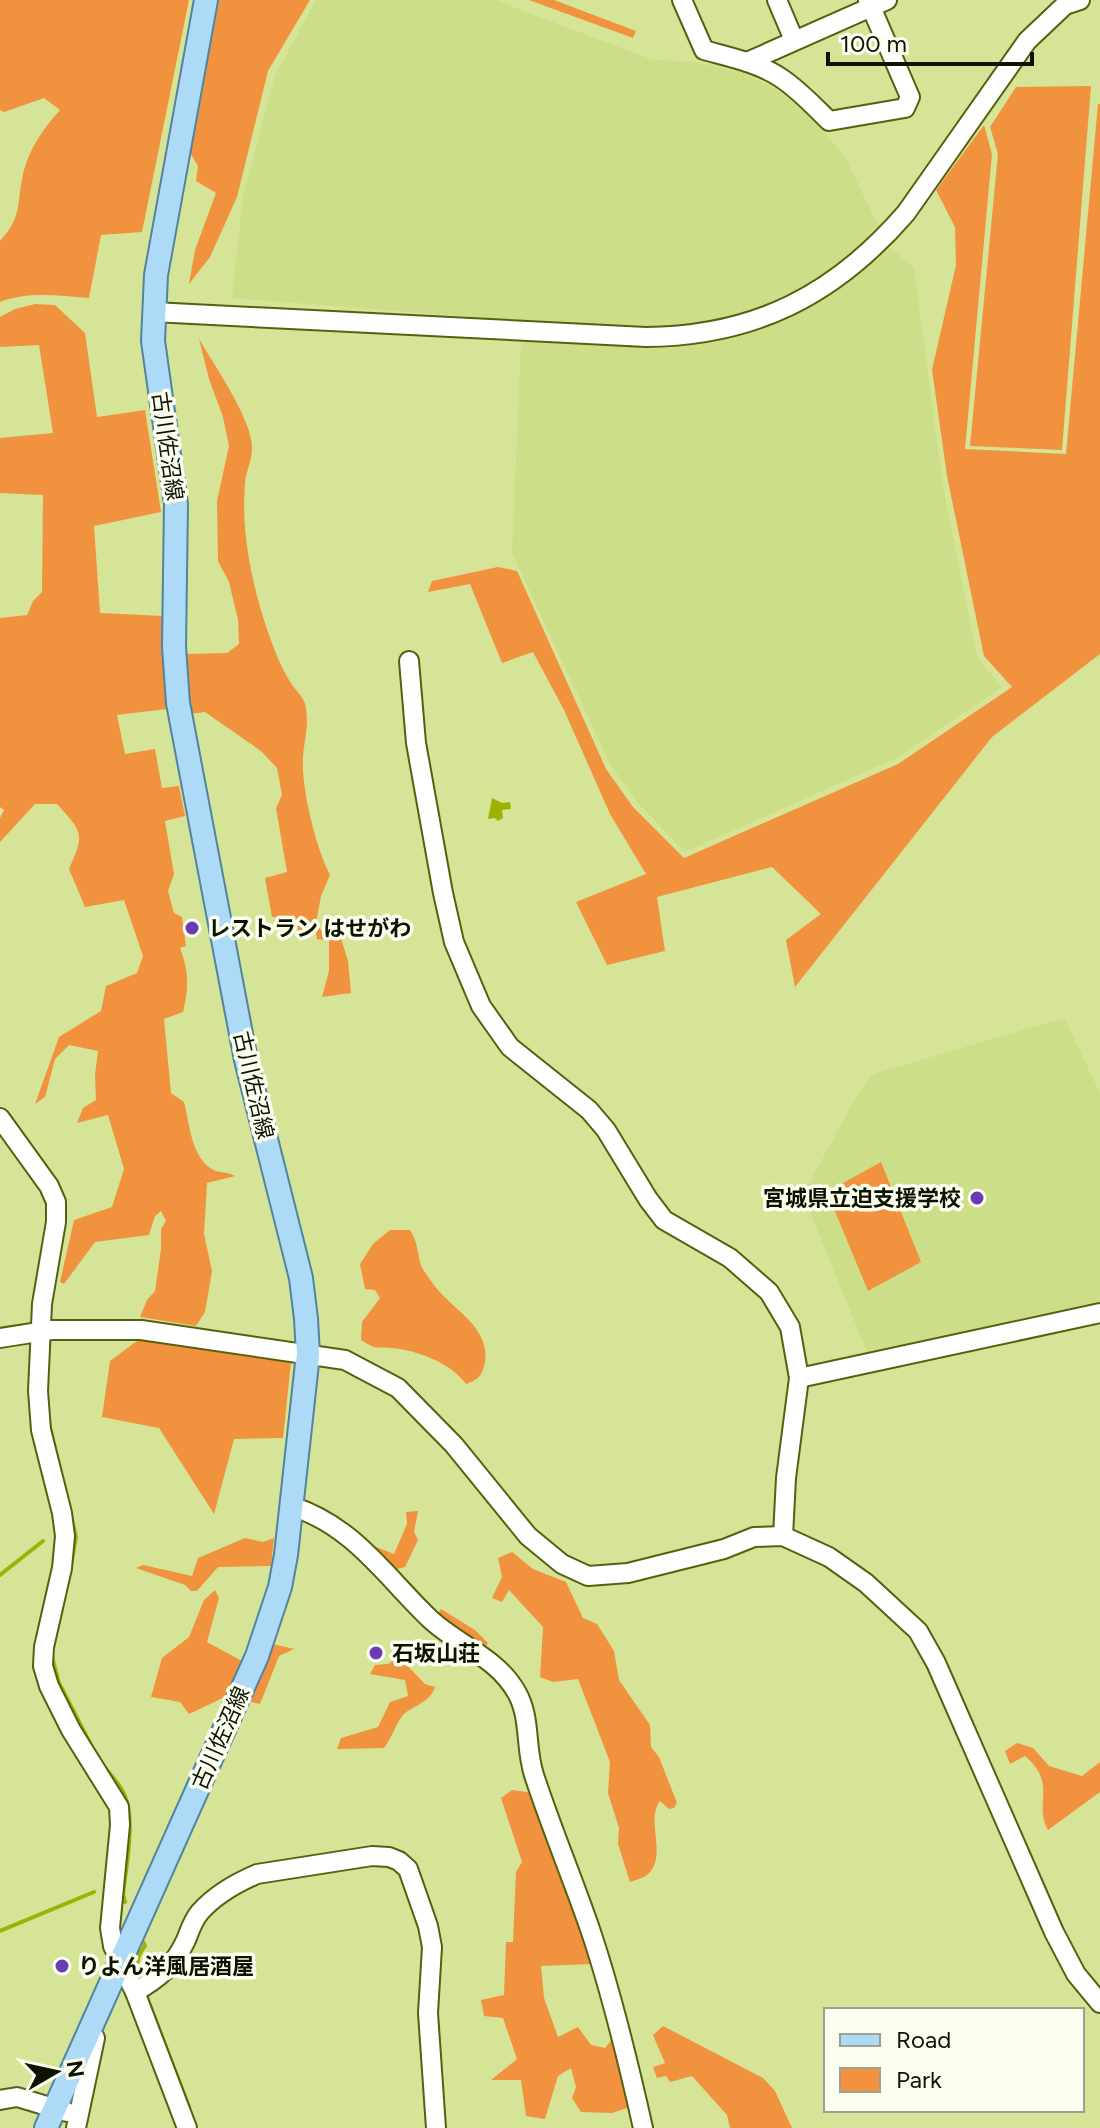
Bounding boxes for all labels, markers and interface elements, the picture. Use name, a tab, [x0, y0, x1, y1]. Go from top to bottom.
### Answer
scale bar	[828, 16, 1032, 66]
text: 100 m	[840, 29, 907, 58]
street label: 古川佐沼線	[146, 390, 189, 502]
place label: レストラン はせがわ	[208, 915, 411, 942]
marker: レストラン はせがわ	[183, 919, 201, 937]
street label: 古川佐沼線	[228, 1028, 279, 1142]
place label: 宮城県立迫支援学校	[763, 1185, 961, 1212]
marker: 宮城県立迫支援学校	[968, 1189, 986, 1207]
place label: 石坂山荘	[392, 1640, 480, 1667]
marker: 石坂山荘	[367, 1644, 385, 1662]
street label: 古川佐沼線	[186, 1682, 255, 1794]
place label: りよん洋風居酒屋	[78, 1953, 254, 1980]
marker: りよん洋風居酒屋	[53, 1957, 71, 1975]
legend	[824, 2008, 1084, 2112]
text: Road	[896, 2025, 951, 2054]
north arrow	[16, 2032, 96, 2112]
text: N	[61, 2058, 90, 2079]
text: Park	[896, 2065, 942, 2094]

